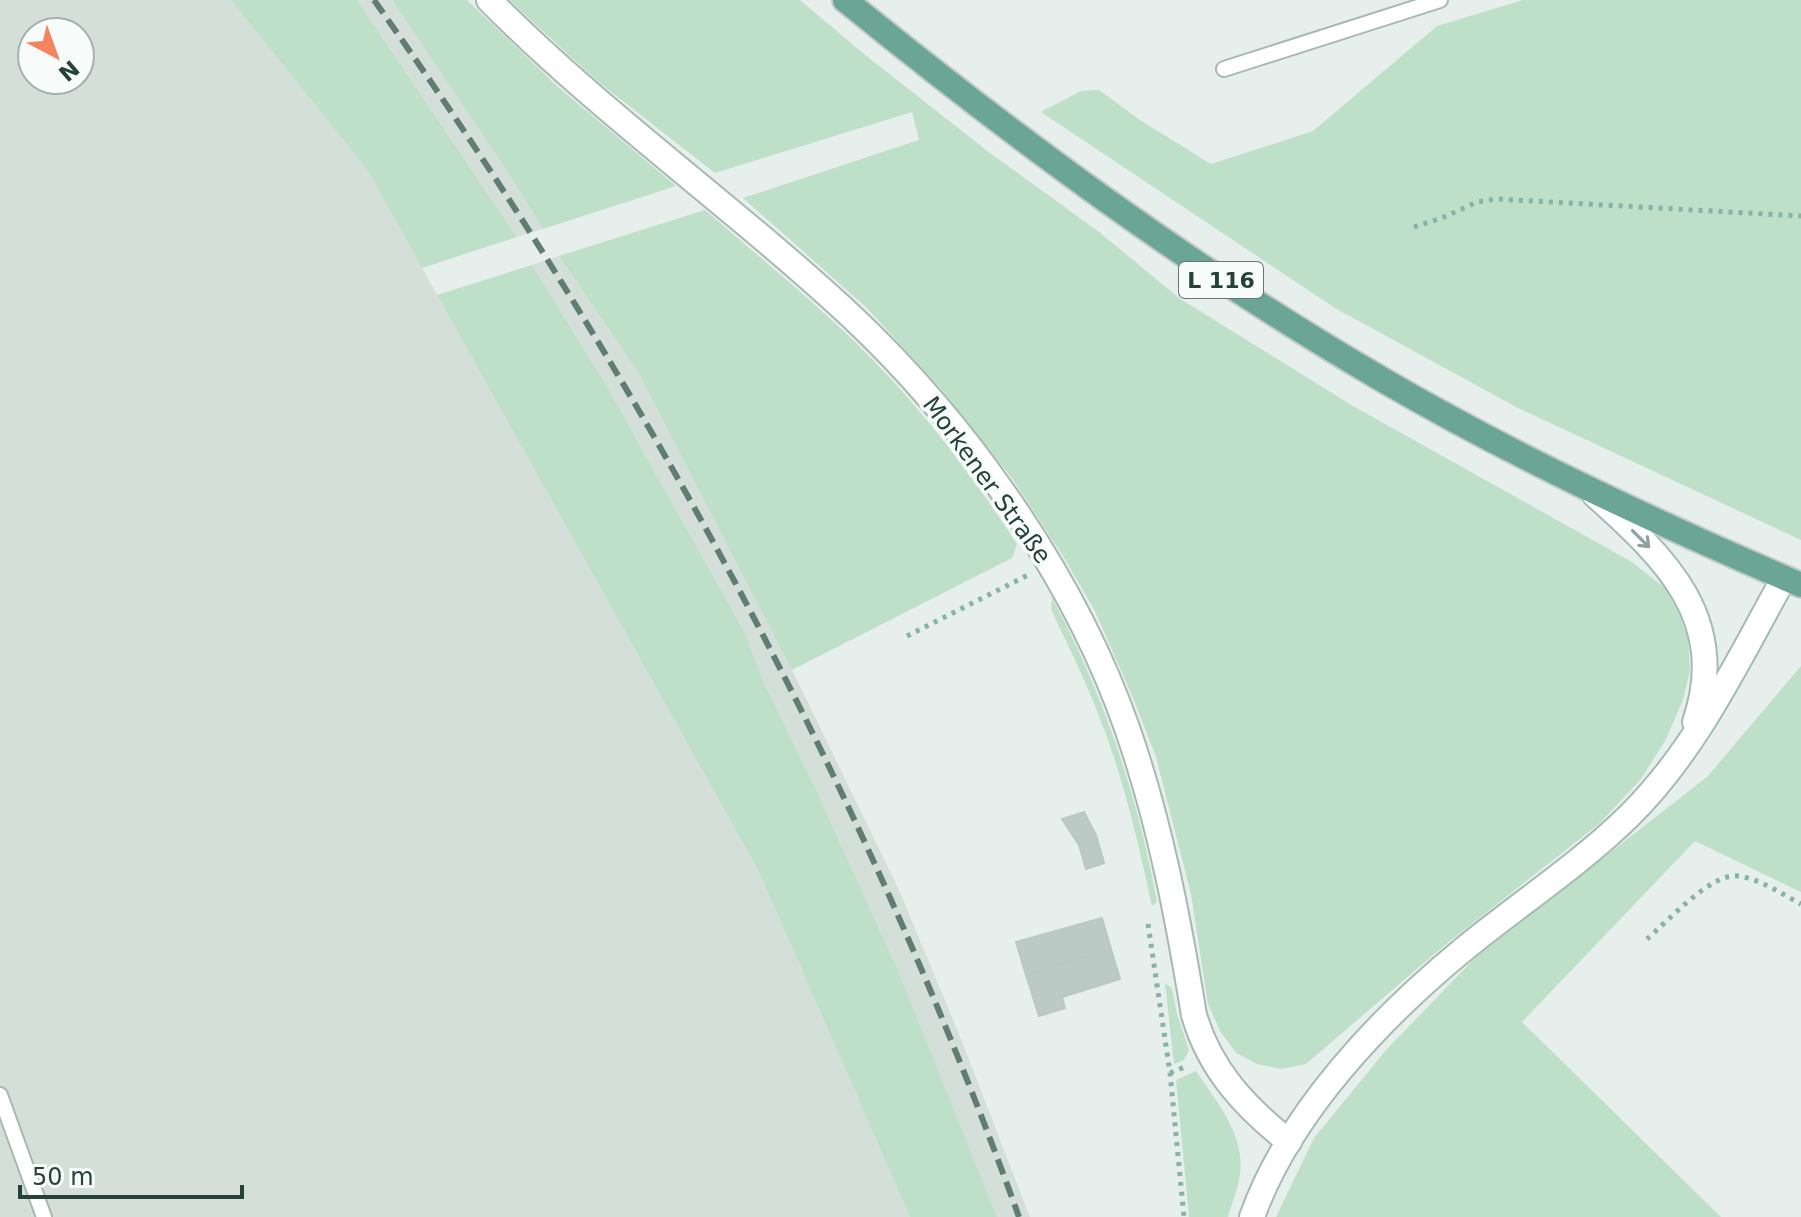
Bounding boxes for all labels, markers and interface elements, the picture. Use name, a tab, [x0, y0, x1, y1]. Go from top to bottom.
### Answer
north arrow	[16, 16, 96, 96]
text: N	[54, 55, 84, 86]
road number: L 116	[1179, 262, 1263, 298]
street label: Morkener Straße	[917, 391, 1057, 569]
one-way arrow	[1631, 529, 1650, 548]
scale bar	[20, 1149, 242, 1199]
text: 50 m	[32, 1163, 94, 1191]

